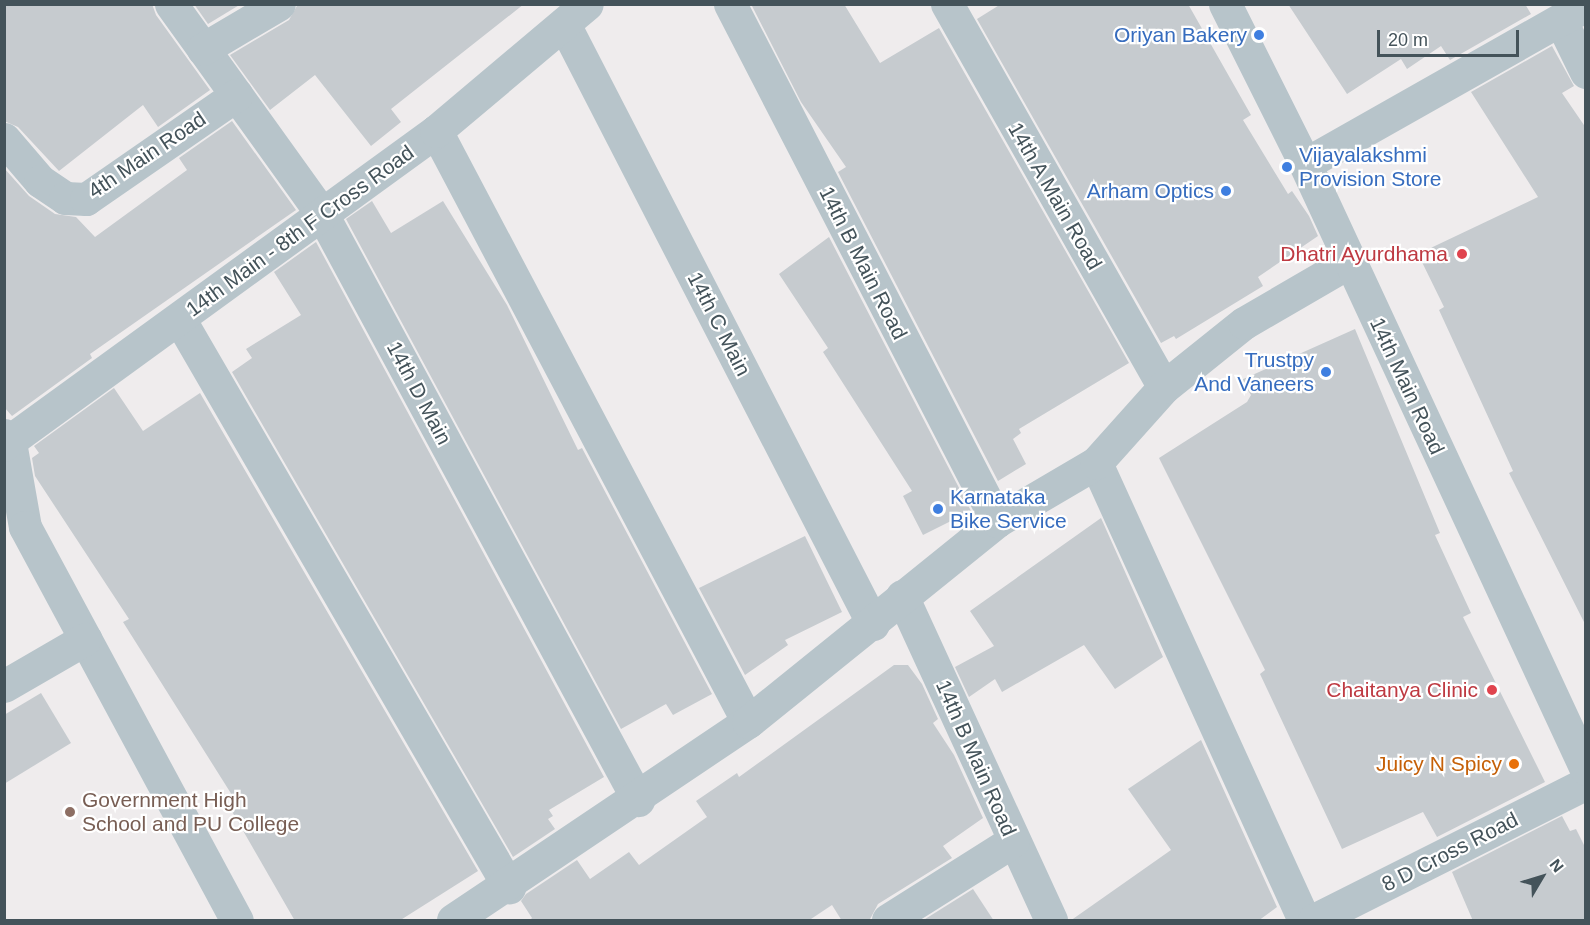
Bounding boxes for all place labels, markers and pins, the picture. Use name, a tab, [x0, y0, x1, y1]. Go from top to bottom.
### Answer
place label: Oriyan Bakery	[1114, 22, 1247, 48]
marker: Oriyan Bakery	[1252, 28, 1266, 42]
place label: Vijayalakshmi Provision Store	[1299, 142, 1441, 192]
marker: Vijayalakshmi Provision Store	[1280, 160, 1294, 174]
place label: Arham Optics	[1087, 178, 1214, 204]
marker: Arham Optics	[1219, 184, 1233, 198]
place label: Dhatri Ayurdhama	[1279, 241, 1448, 267]
marker: Dhatri Ayurdhama	[1453, 245, 1471, 263]
place label: Trustpy And Vaneers	[1194, 347, 1314, 397]
marker: Trustpy And Vaneers	[1319, 365, 1333, 379]
place label: Karnataka Bike Service	[950, 484, 1067, 534]
marker: Karnataka Bike Service	[931, 502, 945, 516]
place label: Chaitanya Clinic	[1326, 677, 1478, 703]
marker: Chaitanya Clinic	[1483, 681, 1501, 699]
place label: Juicy N Spicy	[1376, 751, 1502, 777]
marker: Juicy N Spicy	[1507, 757, 1521, 771]
place label: Government High School and PU College	[82, 787, 299, 837]
marker: Government High School and PU College	[63, 805, 77, 819]

